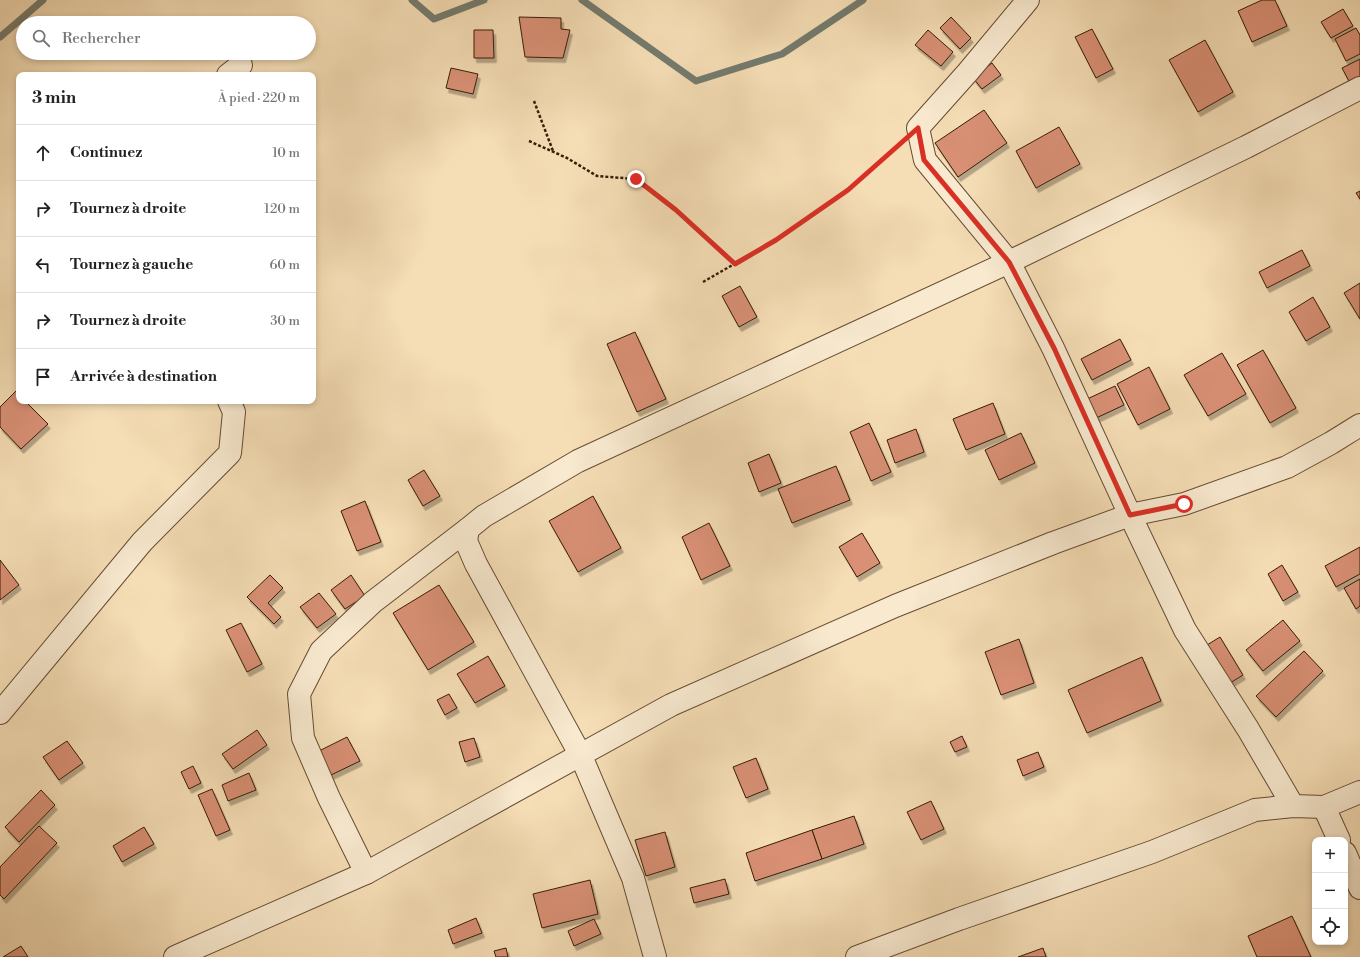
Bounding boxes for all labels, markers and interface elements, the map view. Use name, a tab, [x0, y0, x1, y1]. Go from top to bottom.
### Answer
search box	[16, 16, 316, 60]
icon: search	[30, 27, 52, 49]
text: Rechercher	[62, 29, 141, 48]
text: 3 min	[32, 87, 76, 109]
text: À pied · 220 m	[218, 90, 300, 106]
icon: ahead	[32, 142, 54, 164]
text: Continuez	[70, 143, 142, 162]
text: 10 m	[272, 145, 300, 161]
route end	[627, 170, 645, 188]
icon: right	[32, 198, 54, 220]
text: Tournez à droite	[70, 199, 186, 218]
text: 120 m	[264, 201, 300, 217]
icon: left	[32, 254, 54, 276]
text: Tournez à gauche	[70, 255, 193, 274]
text: 60 m	[269, 257, 300, 273]
icon: right	[32, 310, 54, 332]
text: Tournez à droite	[70, 311, 186, 330]
text: 30 m	[270, 313, 300, 329]
icon: arrive	[32, 366, 54, 388]
text: Arrivée à destination	[70, 367, 217, 386]
route start	[1175, 495, 1193, 513]
map controls	[1312, 837, 1348, 945]
button: +	[1312, 837, 1348, 873]
button: −	[1312, 873, 1348, 909]
button: locate	[1312, 909, 1348, 945]

